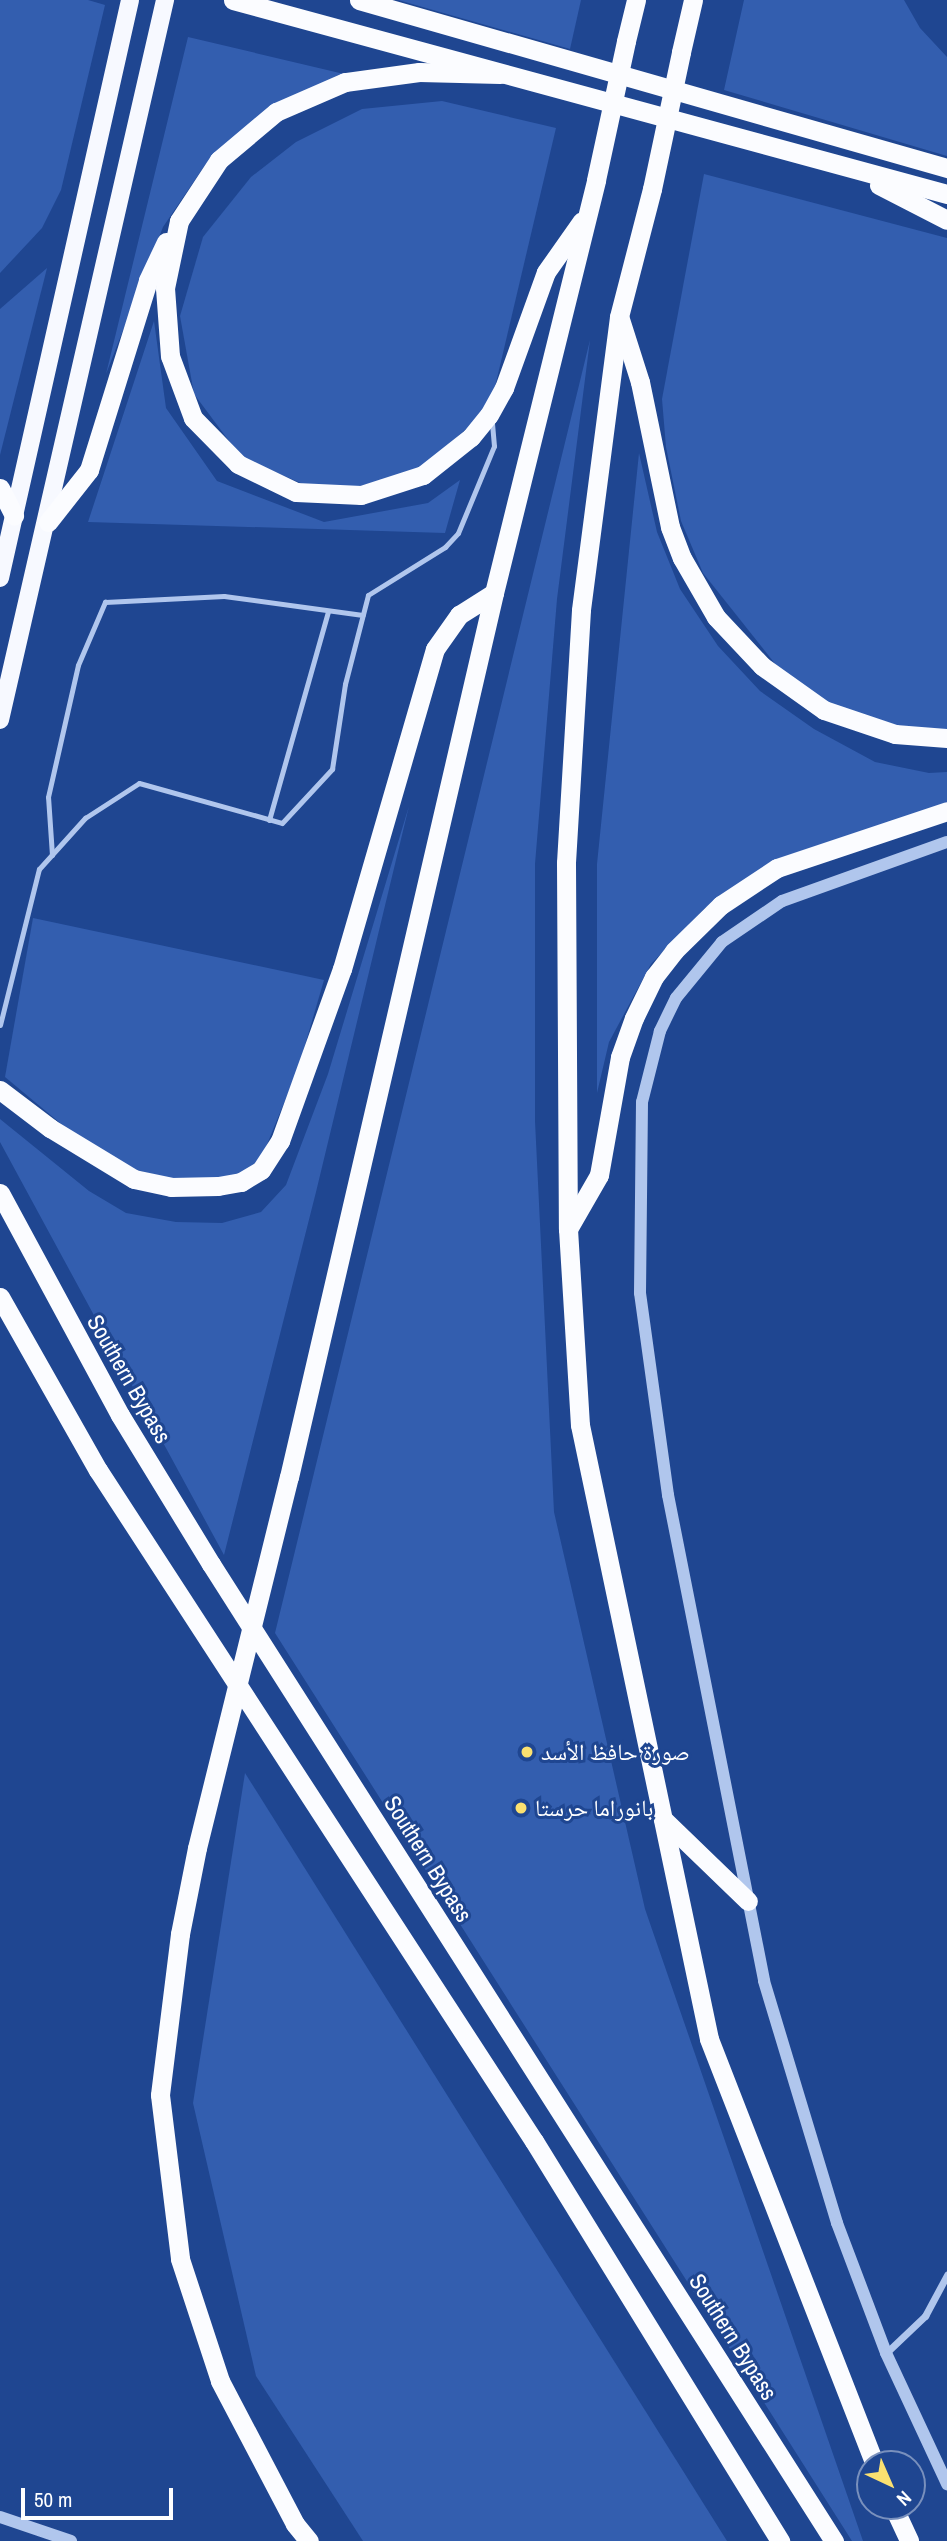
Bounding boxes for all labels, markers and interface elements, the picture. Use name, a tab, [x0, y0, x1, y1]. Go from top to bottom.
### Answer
street label: Southern Bypass	[81, 1310, 177, 1448]
place label: صورة حافظ الأسد	[541, 1738, 690, 1766]
marker: صورة حافظ الأسد	[519, 1744, 535, 1760]
street label: Southern Bypass	[378, 1791, 478, 1927]
place label: بانوراما حرستا	[535, 1794, 653, 1822]
marker: بانوراما حرستا	[513, 1800, 529, 1816]
street label: Southern Bypass	[683, 2269, 783, 2405]
north arrow	[856, 2450, 926, 2520]
scale bar	[24, 2474, 177, 2518]
text: 50 m	[34, 2485, 72, 2514]
text: N	[891, 2485, 917, 2512]

